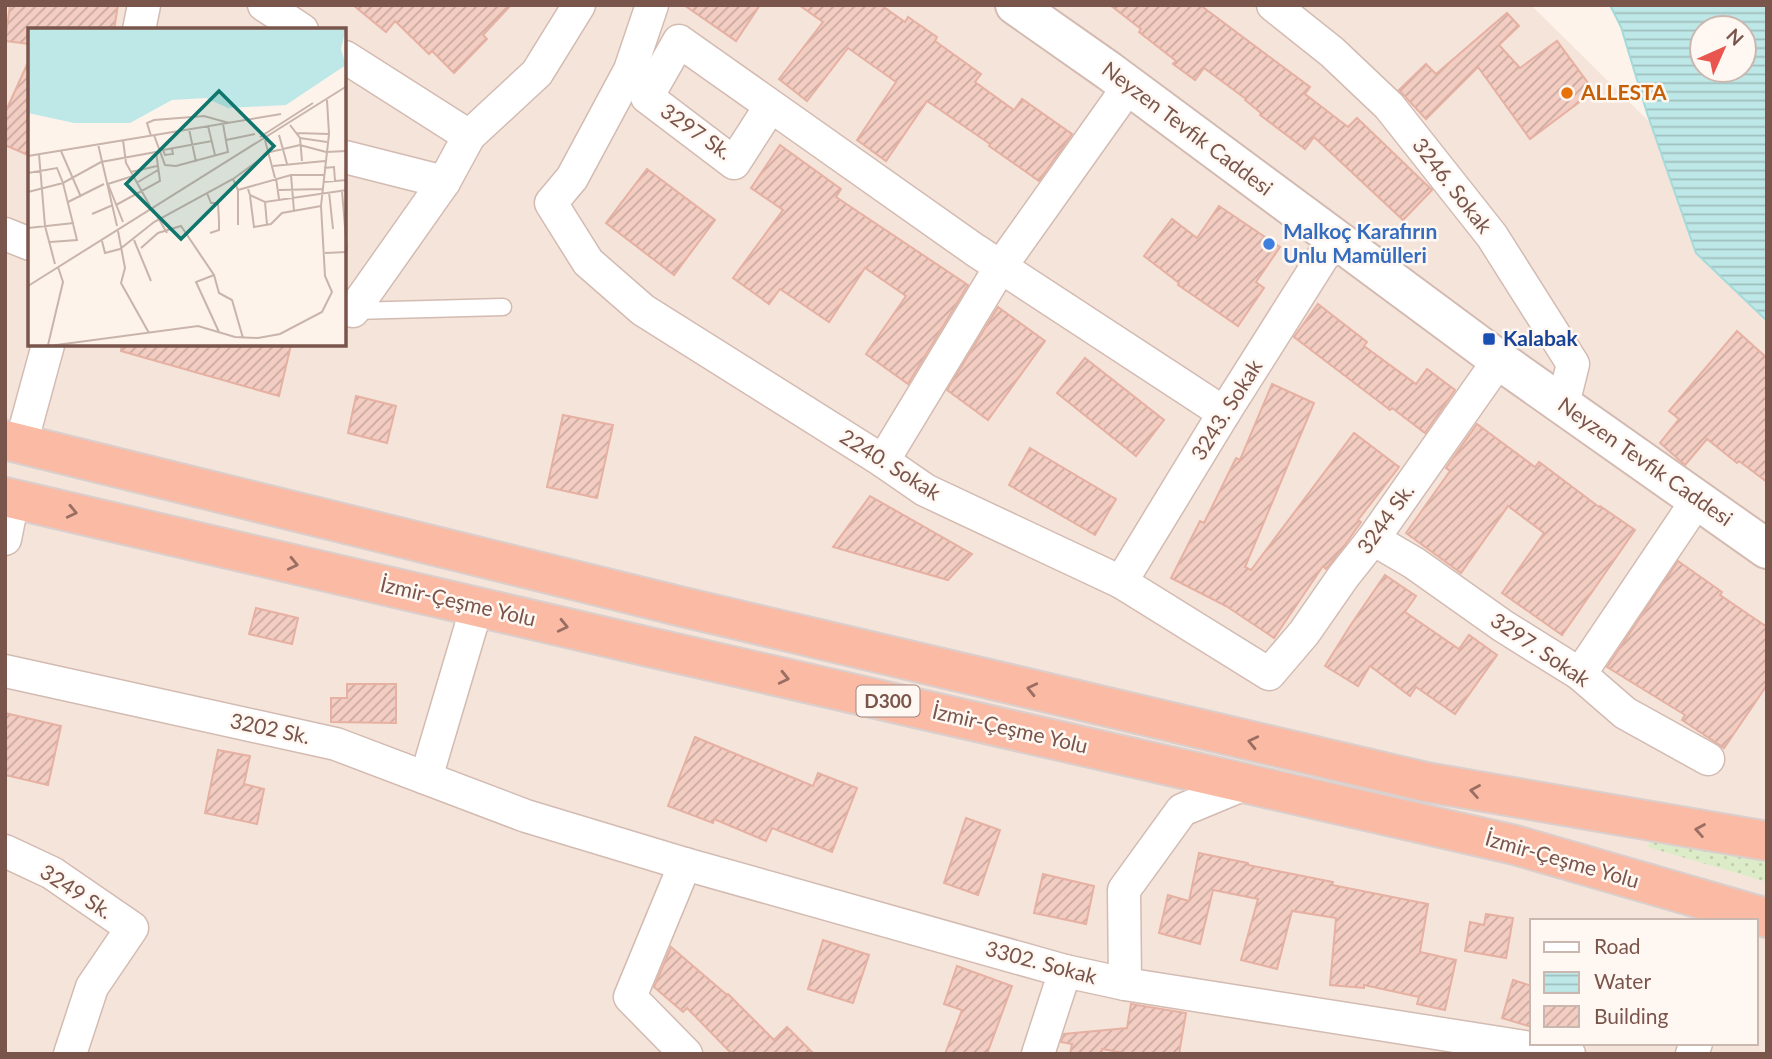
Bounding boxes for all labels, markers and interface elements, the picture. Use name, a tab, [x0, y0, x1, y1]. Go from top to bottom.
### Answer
north arrow	[1688, 14, 1758, 84]
text: N	[1722, 23, 1749, 50]
inset map	[28, 28, 346, 346]
street label: Neyzen Tevfik Caddesi	[1098, 56, 1278, 200]
place label: ALLESTA	[1580, 79, 1667, 104]
marker: ALLESTA	[1559, 85, 1575, 101]
street label: 3297 Sk.	[657, 97, 737, 164]
street label: 3246. Sokak	[1408, 132, 1498, 238]
place label: Malkoç Karafırın Unlu Mamülleri	[1283, 218, 1437, 267]
marker: Malkoç Karafırın Unlu Mamülleri	[1261, 236, 1277, 252]
place label: Kalabak	[1503, 325, 1578, 350]
marker: Kalabak	[1481, 331, 1497, 347]
street label: 3243. Sokak	[1185, 354, 1267, 464]
street label: Neyzen Tevfik Caddesi	[1554, 391, 1738, 530]
street label: 2240. Sokak	[836, 423, 946, 505]
street label: 3244 Sk.	[1351, 478, 1419, 558]
one-way arrow	[66, 504, 78, 519]
one-way arrow	[287, 555, 299, 570]
street label: İzmir-Çeşme Yolu	[378, 571, 538, 631]
street label: 3297. Sokak	[1487, 607, 1595, 691]
one-way arrow	[557, 618, 569, 632]
one-way arrow	[778, 669, 790, 684]
one-way arrow	[1026, 683, 1038, 698]
road number: D300	[856, 686, 920, 716]
street label: İzmir-Çeşme Yolu	[930, 698, 1090, 758]
street label: 3202 Sk.	[228, 707, 312, 748]
one-way arrow	[1247, 735, 1259, 750]
one-way arrow	[1469, 784, 1481, 799]
one-way arrow	[1694, 823, 1705, 838]
street label: İzmir-Çeşme Yolu	[1483, 825, 1642, 892]
street label: 3249 Sk.	[36, 858, 118, 923]
legend	[1530, 919, 1758, 1045]
text: Road	[1594, 933, 1641, 958]
street label: 3302. Sokak	[983, 935, 1100, 988]
text: Water	[1594, 968, 1651, 993]
text: Building	[1594, 1003, 1669, 1028]

